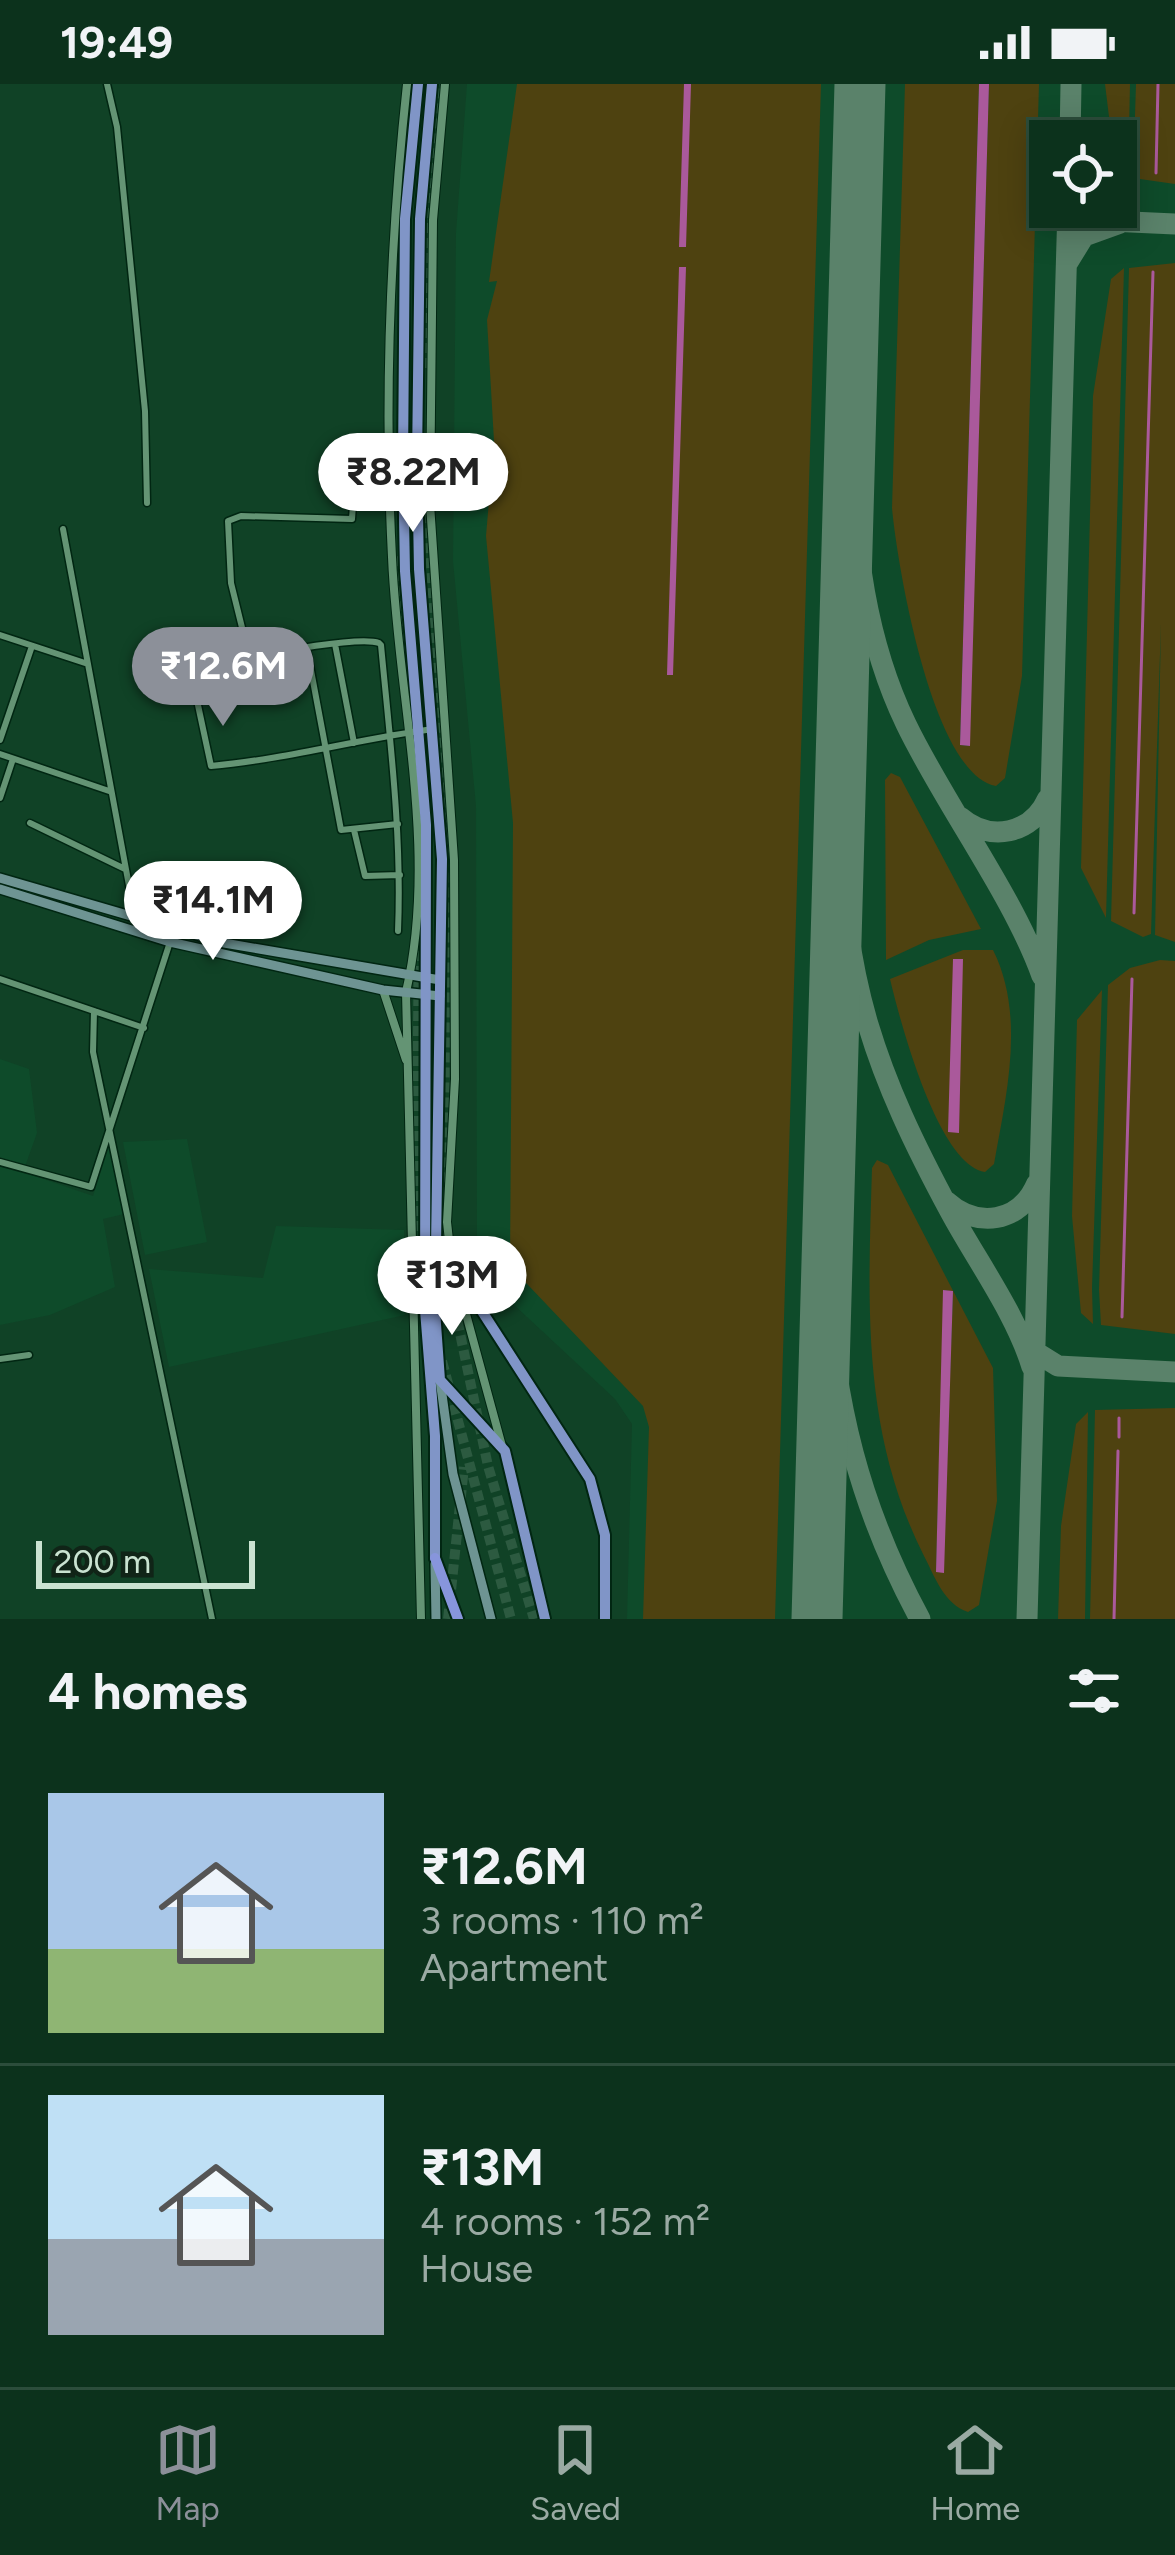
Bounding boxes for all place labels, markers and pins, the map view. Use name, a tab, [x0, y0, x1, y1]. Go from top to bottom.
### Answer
pin: ₹8.22M	[315, 433, 511, 535]
pin: ₹12.6M	[125, 627, 321, 729]
pin: ₹14.1M	[115, 861, 311, 963]
pin: ₹13M	[381, 1236, 523, 1338]

